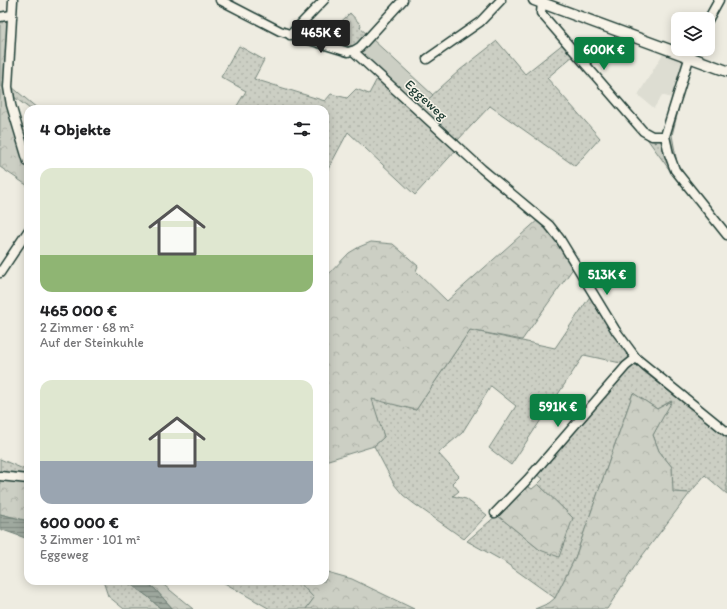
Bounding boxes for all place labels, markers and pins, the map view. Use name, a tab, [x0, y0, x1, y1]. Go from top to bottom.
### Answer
pin: 465K €	[288, 20, 354, 54]
pin: 600K €	[571, 37, 637, 71]
pin: 513K €	[574, 262, 640, 296]
pin: 591K €	[525, 394, 591, 428]

